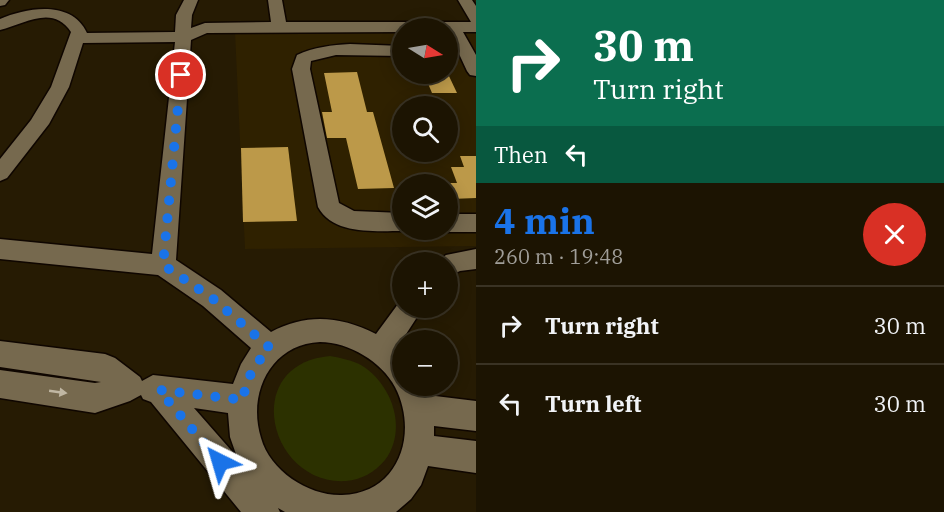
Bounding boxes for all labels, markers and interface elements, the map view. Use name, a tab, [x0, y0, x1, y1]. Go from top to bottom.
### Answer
north arrow	[392, 18, 458, 84]
map controls	[392, 18, 458, 396]
text: 30 m	[593, 18, 694, 73]
icon: right	[494, 24, 572, 102]
pin	[155, 49, 206, 100]
icon: arrive	[164, 58, 197, 91]
text: Turn right	[593, 71, 724, 106]
button: search	[392, 96, 458, 162]
icon: left	[560, 138, 593, 171]
text: Then	[494, 140, 548, 169]
button: layers	[392, 174, 458, 240]
text: 4 min	[494, 197, 595, 244]
button: close	[863, 203, 926, 266]
text: 260 m · 19:48	[494, 243, 623, 270]
button: +	[392, 252, 458, 318]
icon: right	[494, 309, 527, 342]
text: Turn right	[545, 311, 659, 340]
text: 30 m	[874, 311, 926, 340]
button: −	[392, 330, 458, 396]
icon: left	[494, 387, 527, 420]
one-way arrow	[49, 388, 68, 397]
text: Turn left	[545, 389, 641, 418]
text: 30 m	[874, 389, 926, 418]
position arrow	[188, 430, 252, 494]

